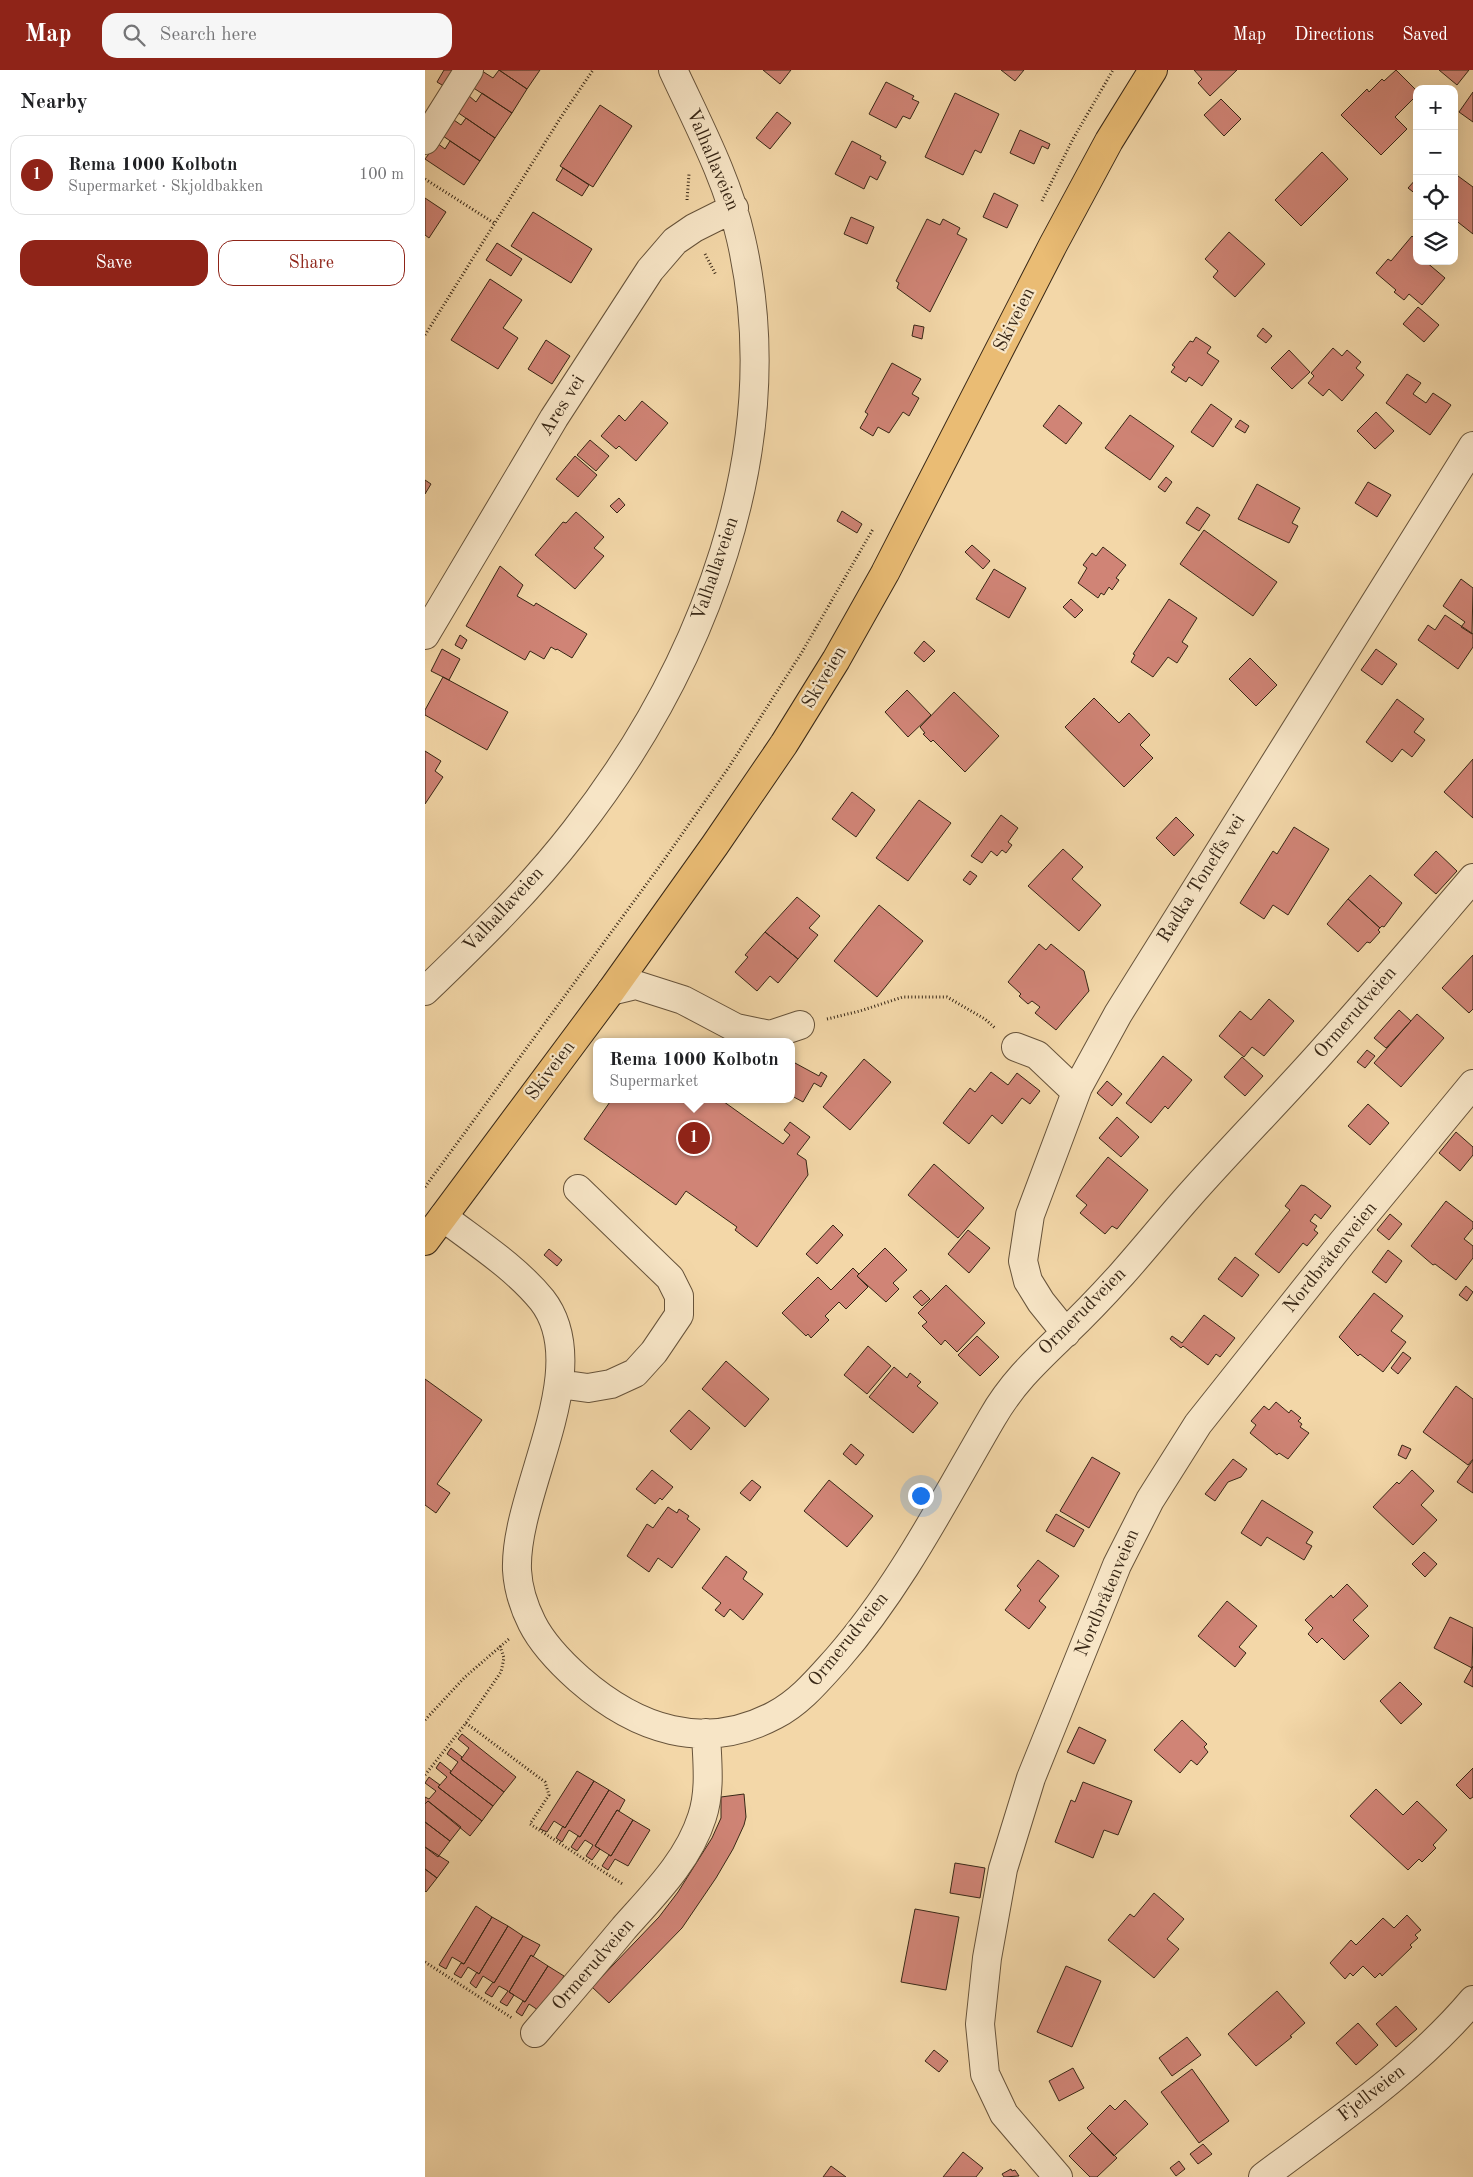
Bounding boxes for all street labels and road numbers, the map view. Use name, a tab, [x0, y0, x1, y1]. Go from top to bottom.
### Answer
street label: Valhallaveien	[682, 106, 742, 214]
street label: Skiveien	[991, 285, 1039, 355]
street label: Ares vei	[537, 372, 589, 440]
street label: Valhallaveien	[689, 515, 743, 623]
street label: Skiveien	[799, 644, 851, 712]
street label: Radka Toneffs vei	[1155, 811, 1249, 947]
street label: Valhallaveien	[460, 864, 548, 956]
street label: Ormerudveien	[1311, 963, 1401, 1063]
street label: Skiveien	[523, 1038, 579, 1104]
street label: Nordbråtenveien	[1281, 1199, 1381, 1317]
street label: Ormerudveien	[1036, 1265, 1130, 1359]
street label: Nordbråtenveien	[1073, 1527, 1143, 1659]
street label: Ormerudveien	[805, 1589, 893, 1691]
street label: Ormerudveien	[549, 1915, 639, 2015]
street label: Fjellveien	[1335, 2062, 1409, 2126]

